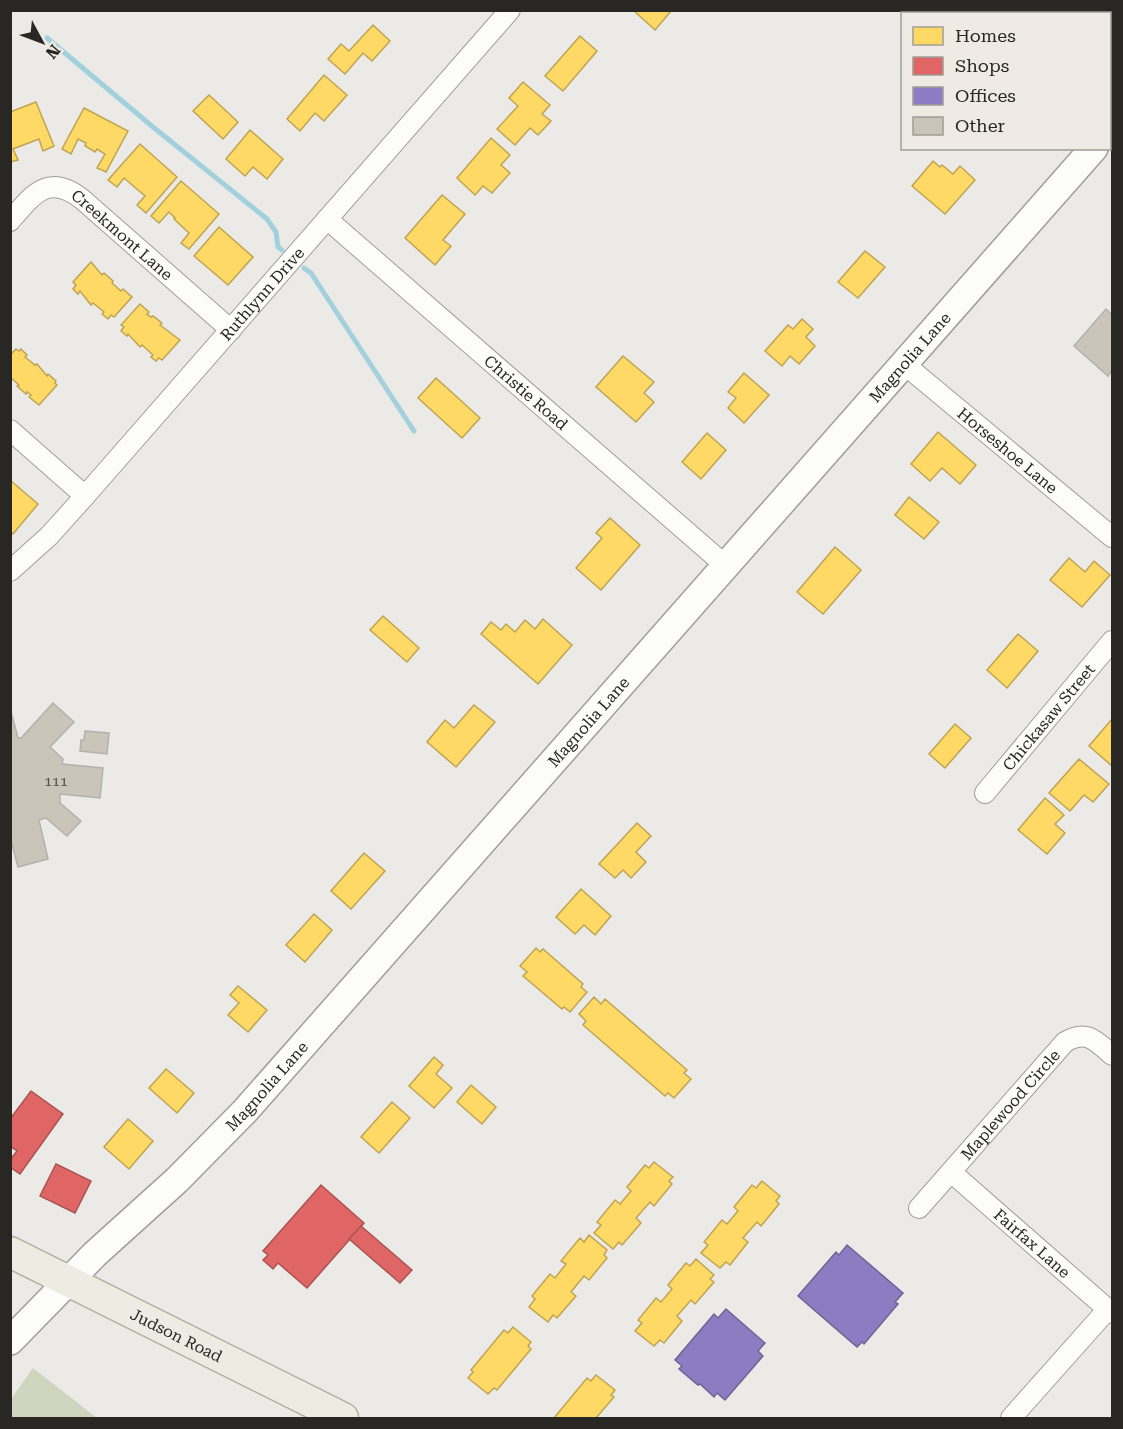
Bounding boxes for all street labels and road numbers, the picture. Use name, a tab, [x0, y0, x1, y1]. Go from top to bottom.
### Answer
street label: Creekmont Lane	[68, 186, 177, 285]
street label: Ruthlynn Drive	[216, 243, 308, 345]
street label: Magnolia Lane	[865, 308, 955, 406]
street label: Christie Road	[480, 351, 572, 434]
street label: Horseshoe Lane	[954, 404, 1062, 498]
street label: Chickasaw Street	[999, 660, 1099, 775]
street label: Magnolia Lane	[544, 673, 633, 771]
street label: Magnolia Lane	[222, 1037, 312, 1135]
street label: Maplewood Circle	[957, 1045, 1064, 1164]
street label: Fairfax Lane	[990, 1205, 1074, 1282]
street label: Judson Road	[127, 1305, 225, 1366]

